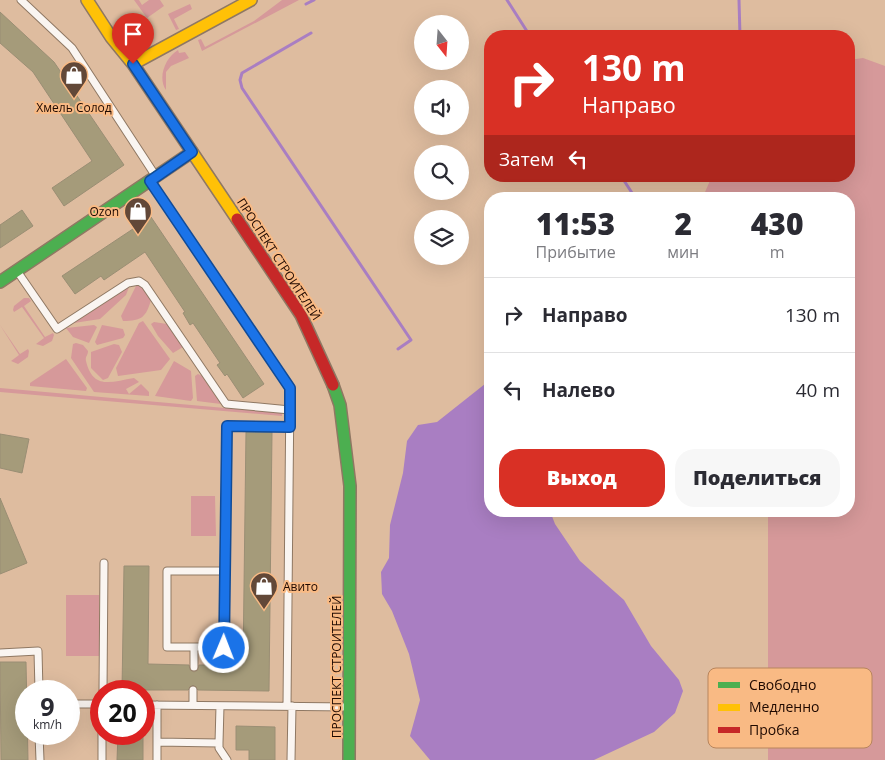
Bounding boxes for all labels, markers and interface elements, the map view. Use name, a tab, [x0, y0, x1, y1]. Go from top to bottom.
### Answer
pin	[112, 13, 154, 64]
north arrow	[414, 15, 469, 70]
map controls	[414, 15, 469, 265]
icon: arrive	[119, 20, 147, 48]
text: 130 m	[582, 44, 686, 91]
icon: right	[499, 50, 564, 115]
shop icon: Хмель Солод	[59, 60, 89, 99]
button: sound	[414, 80, 469, 135]
text: Направо	[582, 89, 676, 119]
place label: Хмель Солод	[36, 99, 112, 116]
button: search	[414, 145, 469, 200]
icon: left	[564, 145, 592, 173]
text: Затем	[499, 146, 554, 172]
street label: ПРОСПЕКТ СТРОИТЕЛЕЙ	[233, 195, 325, 323]
shop icon: Ozon	[123, 196, 153, 235]
place label: Ozon	[89, 203, 119, 220]
text: 11:53	[536, 203, 615, 244]
text: 2	[674, 203, 692, 244]
text: 430	[751, 203, 803, 244]
button: layers	[414, 210, 469, 265]
text: Прибытие	[536, 241, 616, 263]
text: мин	[667, 241, 699, 263]
text: m	[770, 241, 785, 263]
icon: right	[499, 301, 527, 329]
text: Направо	[542, 302, 628, 328]
text: 130 m	[785, 302, 840, 328]
icon: left	[499, 376, 527, 404]
text: Налево	[542, 377, 615, 403]
text: 40 m	[796, 377, 840, 403]
button: Выход	[499, 449, 665, 507]
button: Поделиться	[675, 449, 840, 507]
shop icon: Авито	[249, 571, 279, 610]
place label: Авито	[283, 578, 318, 595]
street label: ПРОСПЕКТ СТРОИТЕЛЕЙ	[328, 596, 345, 738]
position arrow	[197, 621, 249, 673]
legend	[708, 668, 872, 748]
text: Свободно	[749, 675, 816, 694]
speed limit sign: 20	[90, 680, 155, 745]
text: 9	[40, 689, 55, 723]
text: Медленно	[749, 697, 820, 716]
text: km/h	[33, 716, 62, 733]
text: Пробка	[749, 720, 800, 739]

